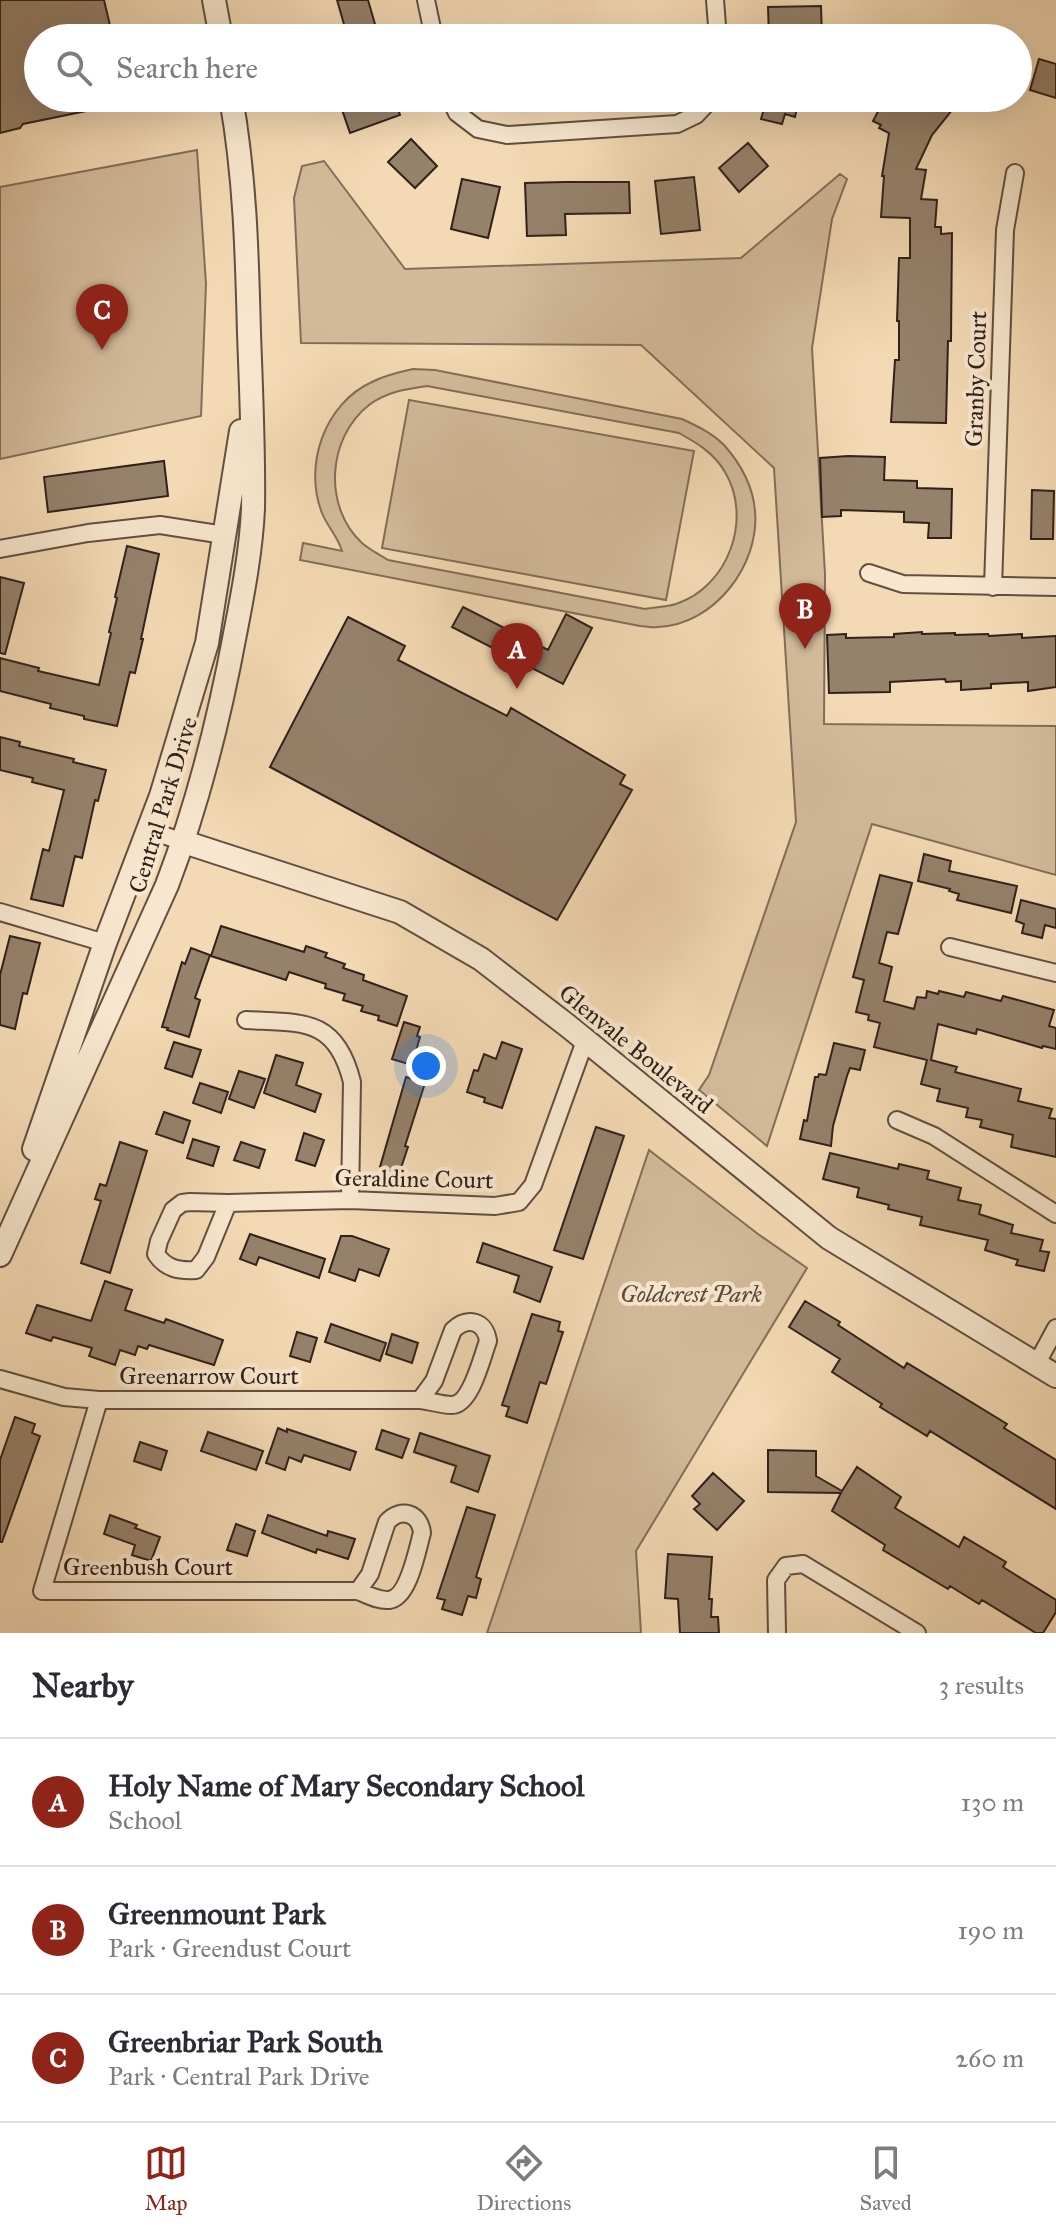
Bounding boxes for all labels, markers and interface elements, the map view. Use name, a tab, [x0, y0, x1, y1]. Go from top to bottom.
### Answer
search box	[24, 24, 1032, 112]
icon: search	[52, 46, 96, 90]
text: Search here	[116, 50, 258, 86]
pin: C	[76, 284, 128, 350]
street label: Granby Court	[959, 310, 993, 448]
pin: B	[779, 583, 831, 649]
pin: A	[491, 623, 543, 689]
street label: Central Park Drive	[122, 713, 204, 897]
street label: Glenvale Boulevard	[553, 978, 719, 1120]
your location	[406, 1046, 446, 1086]
street label: Geraldine Court	[334, 1163, 494, 1195]
park label: Goldcrest Park	[620, 1279, 762, 1309]
street label: Greenarrow Court	[119, 1361, 299, 1391]
street label: Greenbush Court	[63, 1552, 233, 1582]
text: Nearby	[32, 1665, 134, 1706]
text: 3 results	[939, 1669, 1024, 1701]
text: Holy Name of Mary Secondary School	[108, 1768, 584, 1804]
text: A	[49, 1786, 67, 1818]
text: 130 m	[961, 1786, 1024, 1818]
text: School	[108, 1804, 182, 1836]
text: Greenmount Park	[108, 1896, 326, 1932]
text: B	[49, 1914, 67, 1946]
text: 190 m	[957, 1914, 1024, 1946]
text: Park · Greendust Court	[108, 1932, 351, 1964]
text: Greenbriar Park South	[108, 2024, 383, 2060]
text: C	[49, 2042, 67, 2074]
text: 260 m	[955, 2042, 1024, 2074]
text: Park · Central Park Drive	[108, 2060, 370, 2092]
tab: Map	[144, 2141, 188, 2216]
tab: Directions	[476, 2141, 571, 2216]
tab: Saved	[860, 2141, 912, 2216]

